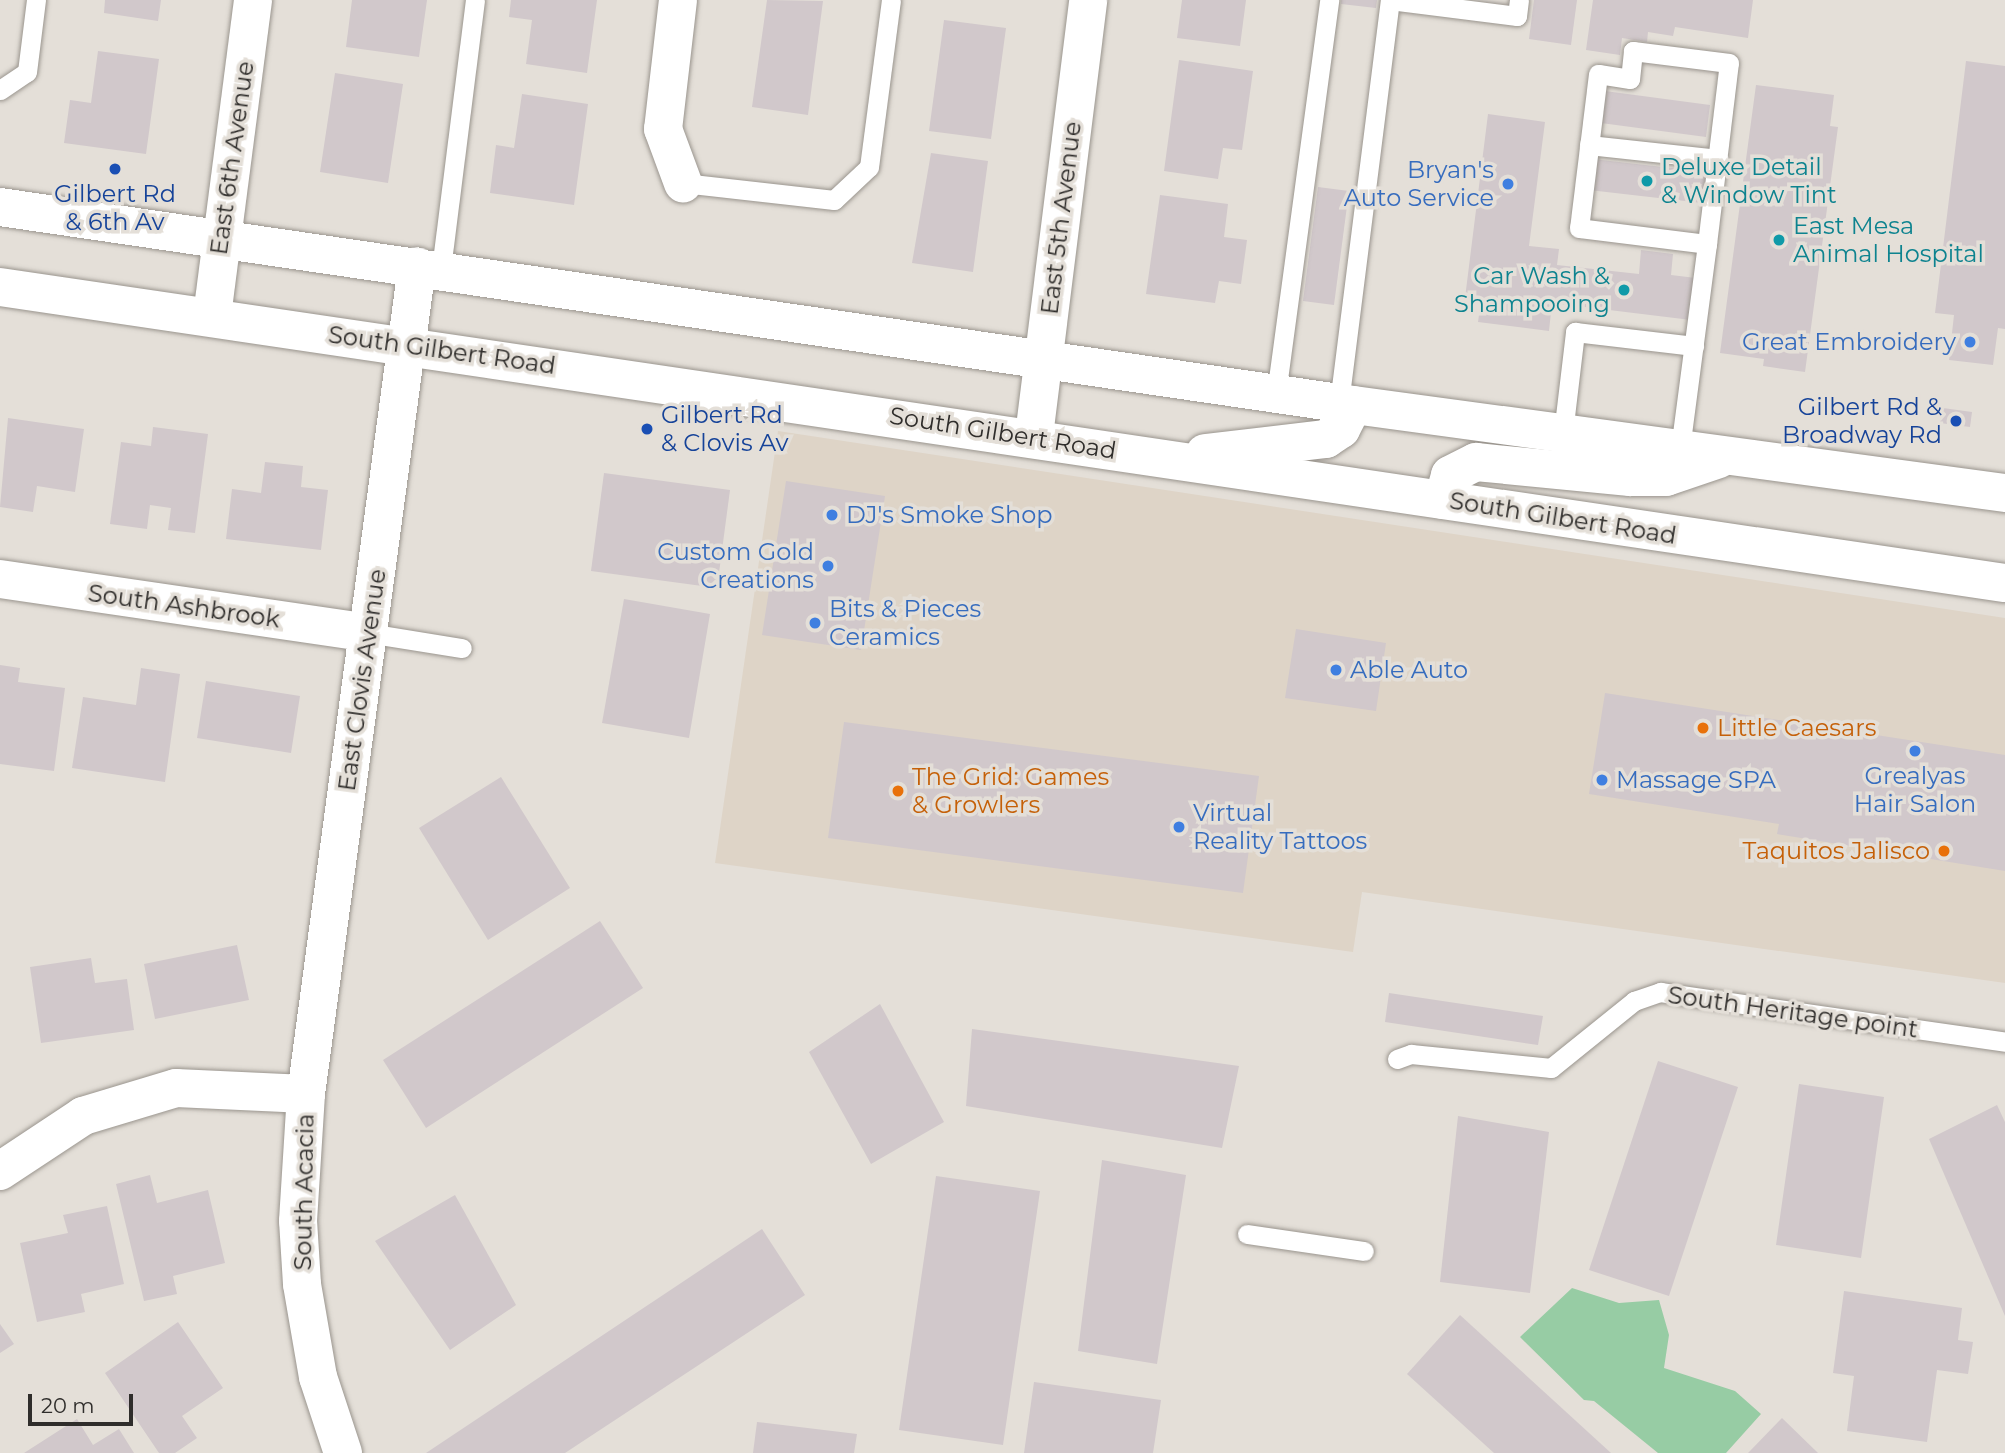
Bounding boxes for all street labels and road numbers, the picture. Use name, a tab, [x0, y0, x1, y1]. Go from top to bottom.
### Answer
street label: East 6th Avenue	[204, 59, 260, 257]
street label: East 5th Avenue	[1035, 120, 1087, 316]
street label: South Gilbert Road	[327, 320, 557, 380]
street label: South Gilbert Road	[888, 401, 1118, 465]
street label: South Gilbert Road	[1448, 486, 1678, 550]
street label: East Clovis Avenue	[332, 567, 392, 793]
street label: South Ashbrook	[86, 578, 282, 634]
street label: South Heritage point	[1666, 980, 1920, 1044]
street label: South Acacia	[288, 1113, 320, 1271]

